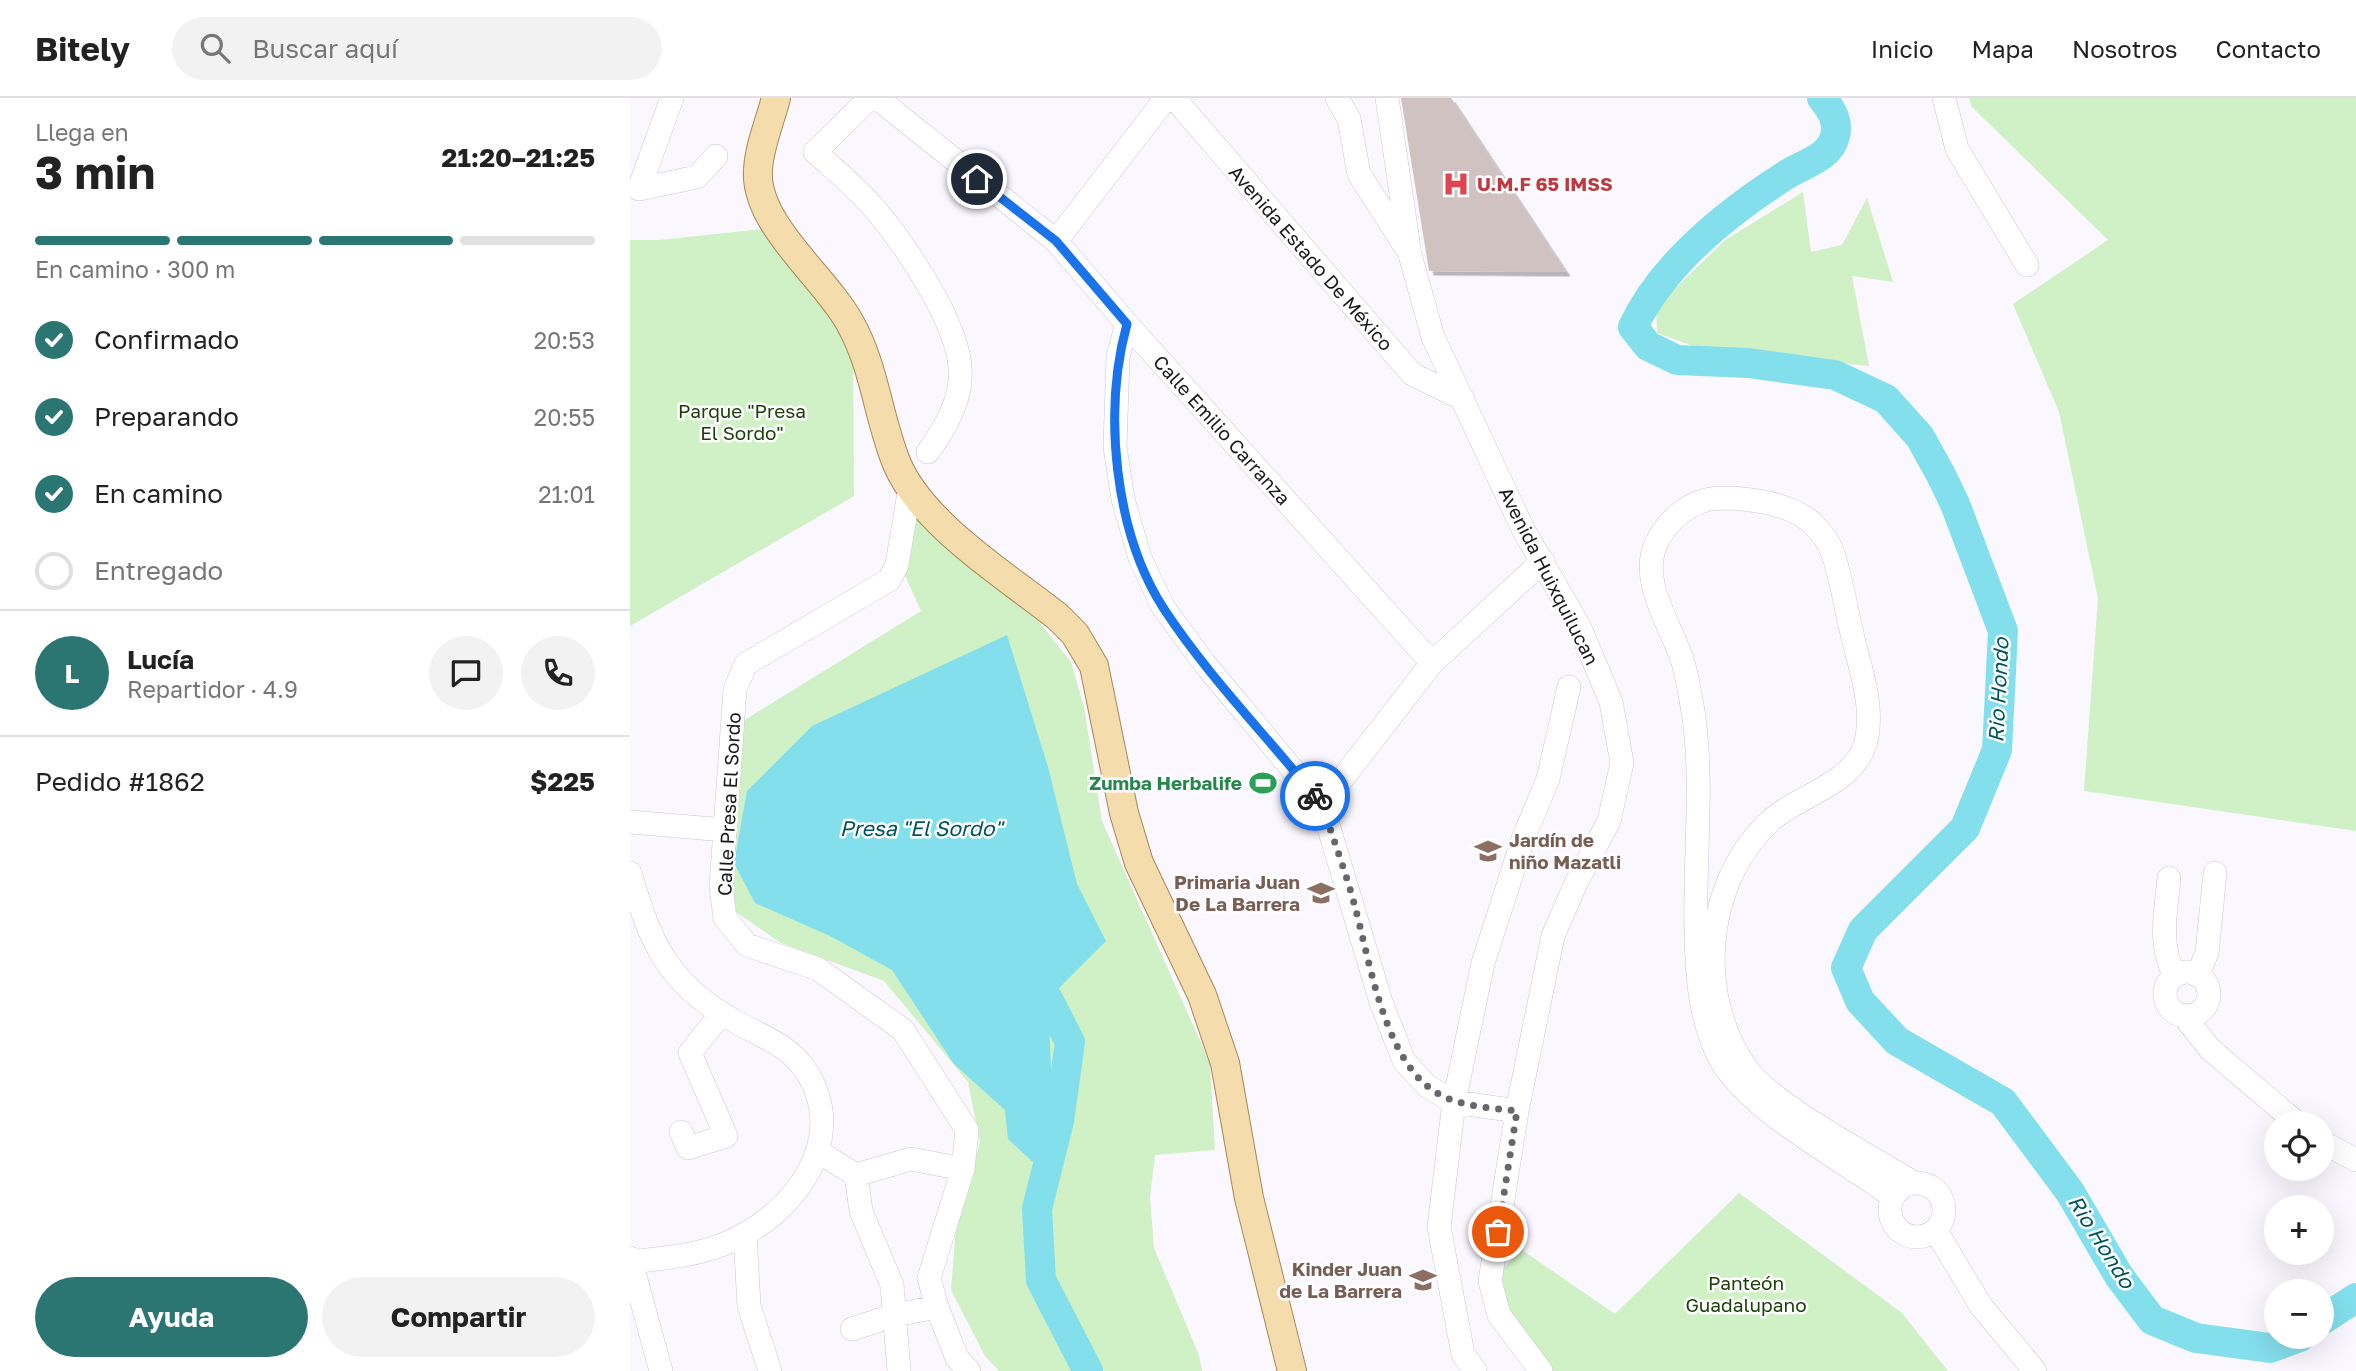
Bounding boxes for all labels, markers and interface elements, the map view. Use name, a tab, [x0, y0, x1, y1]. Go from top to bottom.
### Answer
search box	[172, 17, 662, 80]
text: Bitely	[35, 29, 130, 68]
icon: search	[196, 29, 234, 67]
text: Buscar aquí	[252, 33, 398, 64]
text: Inicio	[1871, 34, 1933, 63]
text: Mapa	[1971, 34, 2034, 63]
text: Nosotros	[2072, 34, 2178, 63]
text: Contacto	[2216, 34, 2321, 63]
text: Llega en	[35, 118, 129, 146]
text: 21:20–21:25	[442, 142, 595, 173]
text: 3 min	[35, 144, 155, 199]
pin	[947, 149, 1007, 209]
icon: home	[958, 160, 996, 198]
street label: Avenida Estado De México	[1225, 160, 1398, 355]
hospital icon: U.M.F 65 IMSS	[1441, 169, 1471, 199]
place label: U.M.F 65 IMSS	[1477, 172, 1613, 195]
text: En camino · 300 m	[35, 255, 235, 283]
icon: check	[35, 321, 73, 359]
text: Confirmado	[94, 324, 239, 355]
text: 20:53	[534, 326, 595, 354]
street label: Calle Emilio Carranza	[1149, 350, 1296, 509]
icon: check	[35, 398, 73, 436]
park label: Parque "Presa El Sordo"	[678, 399, 806, 444]
text: Preparando	[94, 401, 239, 432]
text: 20:55	[534, 403, 595, 431]
icon: check	[35, 475, 73, 513]
text: En camino	[94, 478, 223, 509]
text: 21:01	[538, 480, 595, 508]
street label: Avenida Huixquilucan	[1495, 483, 1604, 669]
text: Entregado	[94, 555, 223, 586]
button: chat	[429, 636, 503, 710]
button: phone	[521, 636, 595, 710]
water label: Rio Hondo	[1982, 636, 2014, 743]
text: Lucía	[127, 644, 194, 675]
text: L	[65, 658, 79, 689]
text: Repartidor · 4.9	[127, 675, 298, 703]
street label: Calle Presa El Sordo	[712, 712, 745, 896]
courier	[1280, 761, 1350, 831]
text: Pedido #1862	[35, 766, 205, 797]
text: $225	[530, 766, 595, 797]
sports icon: Zumba Herbalife	[1248, 768, 1278, 798]
place label: Zumba Herbalife	[1089, 771, 1242, 794]
icon: bike	[1296, 777, 1334, 815]
water label: Presa "El Sordo"	[840, 815, 1005, 841]
place label: Jardín de niño Mazatli	[1509, 828, 1621, 873]
school or university icon: Jardín de niño Mazatli	[1473, 836, 1503, 866]
place label: Primaria Juan De La Barrera	[1174, 870, 1300, 915]
school or university icon: Primaria Juan De La Barrera	[1306, 878, 1336, 908]
map controls	[2264, 1111, 2334, 1349]
button: locate	[2264, 1111, 2334, 1181]
water label: Rio Hondo	[2063, 1190, 2141, 1294]
button: +	[2264, 1195, 2334, 1265]
pin	[1468, 1202, 1528, 1262]
icon: bag	[1479, 1213, 1517, 1251]
place label: Kinder Juan de La Barrera	[1279, 1257, 1402, 1302]
school or university icon: Kinder Juan de La Barrera	[1408, 1265, 1438, 1295]
park label: Panteón Guadalupano	[1685, 1271, 1807, 1316]
button: Ayuda	[35, 1277, 308, 1357]
button: Compartir	[322, 1277, 595, 1357]
button: −	[2264, 1279, 2334, 1349]

